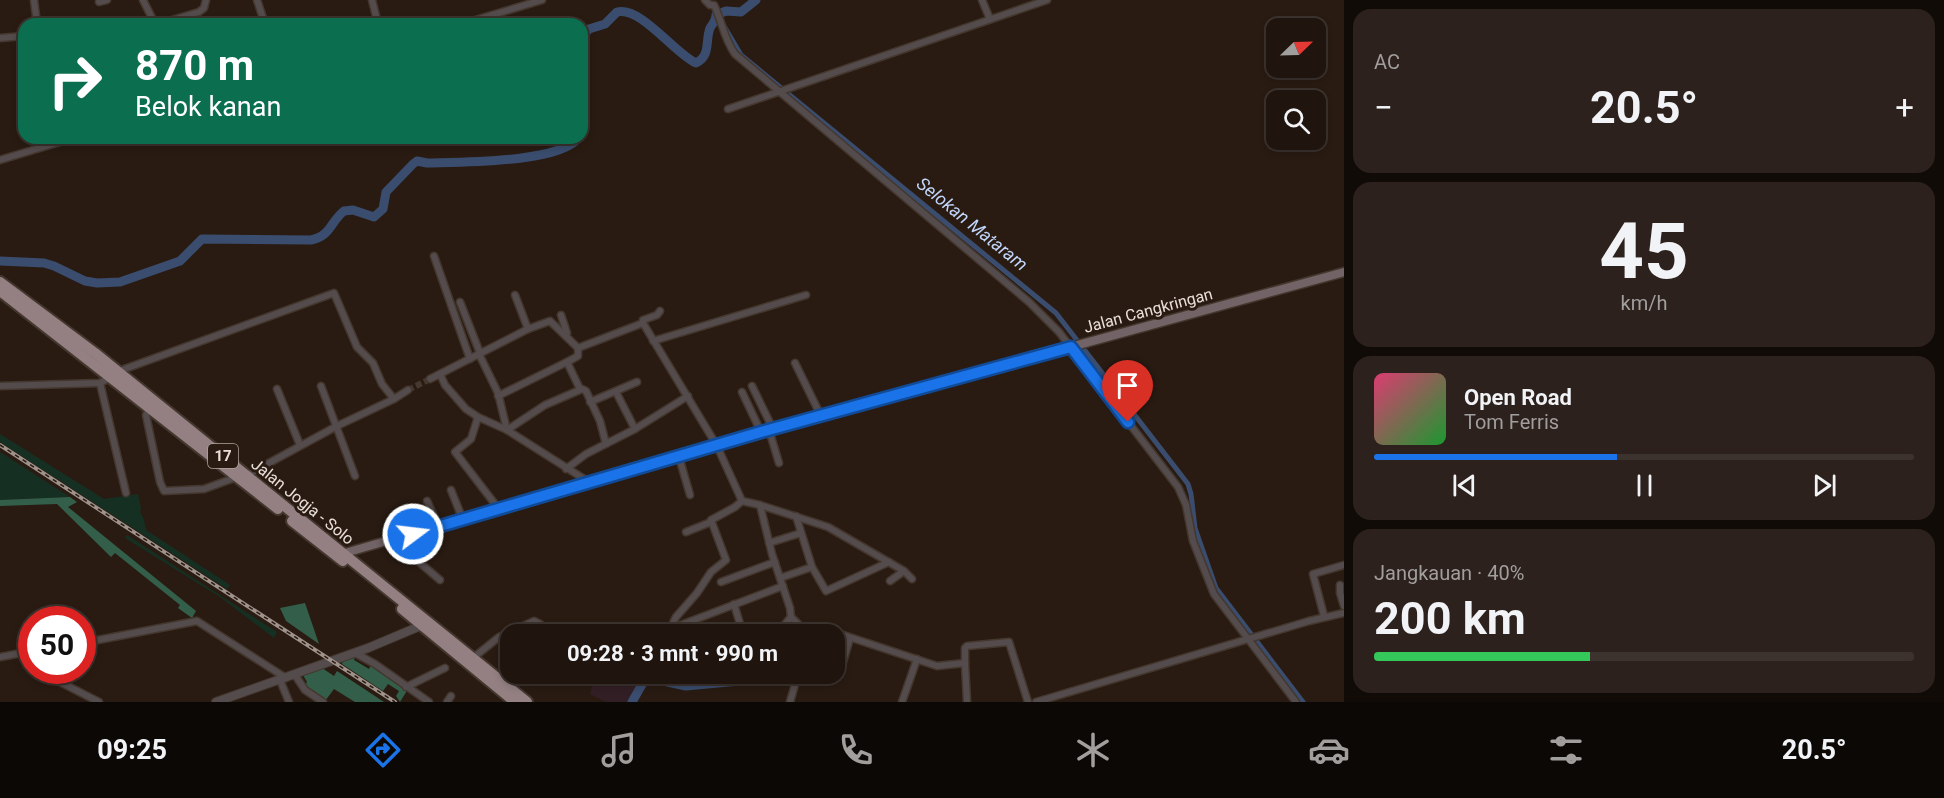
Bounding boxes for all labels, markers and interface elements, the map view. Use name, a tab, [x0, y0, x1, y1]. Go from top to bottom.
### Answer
north arrow	[1266, 18, 1326, 78]
map controls	[1266, 18, 1326, 150]
text: 870 m	[135, 41, 254, 90]
icon: right	[36, 42, 114, 120]
text: AC	[1374, 50, 1400, 74]
text: 20.5°	[1590, 81, 1698, 134]
text: −	[1374, 88, 1393, 127]
text: +	[1895, 88, 1914, 127]
button: search	[1266, 90, 1326, 150]
text: Belok kanan	[135, 91, 281, 123]
water label: Selokan Mataram	[913, 172, 1032, 275]
text: 45	[1599, 206, 1689, 297]
street label: Jalan Cangkringan	[1082, 284, 1215, 337]
text: km/h	[1621, 291, 1667, 315]
pin	[1102, 360, 1153, 422]
icon: arrive	[1111, 369, 1144, 402]
text: Open Road	[1464, 385, 1572, 410]
text: Tom Ferris	[1464, 410, 1559, 434]
road number: 17	[208, 444, 238, 468]
street label: Jalan Jogja - Solo	[248, 454, 358, 549]
icon: previous	[1448, 469, 1481, 502]
icon: pause	[1628, 469, 1661, 502]
icon: next	[1808, 469, 1841, 502]
position arrow	[381, 502, 445, 566]
text: Jangkauan · 40%	[1374, 561, 1524, 585]
text: 200 km	[1374, 592, 1526, 645]
speed limit sign: 50	[18, 606, 96, 684]
text: 09:28 · 3 mnt · 990 m	[567, 641, 778, 666]
icon: directions	[362, 729, 404, 771]
icon: music	[598, 729, 640, 771]
icon: phone	[835, 729, 877, 771]
icon: climate	[1072, 729, 1114, 771]
icon: car	[1308, 729, 1350, 771]
icon: filters	[1545, 729, 1587, 771]
text: 09:25	[97, 734, 167, 766]
text: 20.5°	[1782, 734, 1847, 766]

